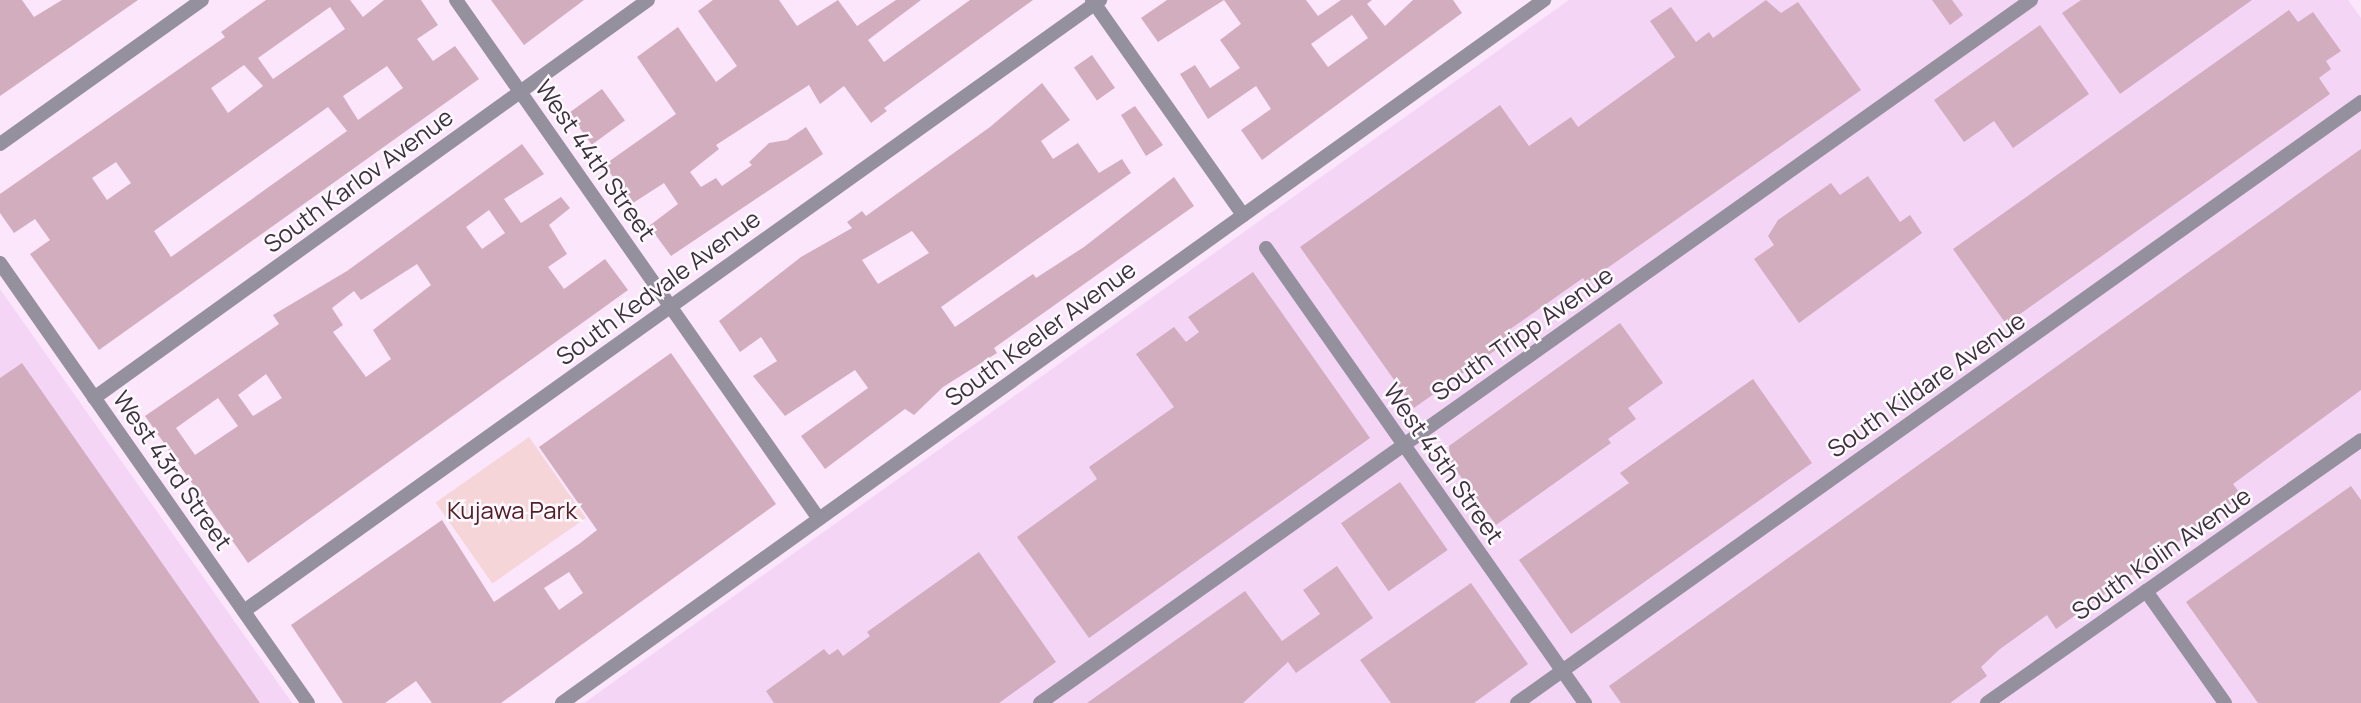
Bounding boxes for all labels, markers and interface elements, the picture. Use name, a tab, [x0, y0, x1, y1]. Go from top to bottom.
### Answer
street label: West 44th Street	[530, 74, 662, 246]
street label: South Karlov Avenue	[258, 102, 458, 258]
street label: South Kedvale Avenue	[550, 203, 766, 371]
street label: South Keeler Avenue	[939, 254, 1141, 412]
street label: South Tripp Avenue	[1426, 260, 1618, 406]
street label: South Kildare Avenue	[1822, 305, 2030, 463]
street label: West 45th Street	[1378, 377, 1510, 549]
street label: West 43rd Street	[107, 385, 239, 555]
street label: South Kolin Avenue	[2066, 480, 2256, 626]
park label: Kujawa Park	[447, 496, 577, 524]

